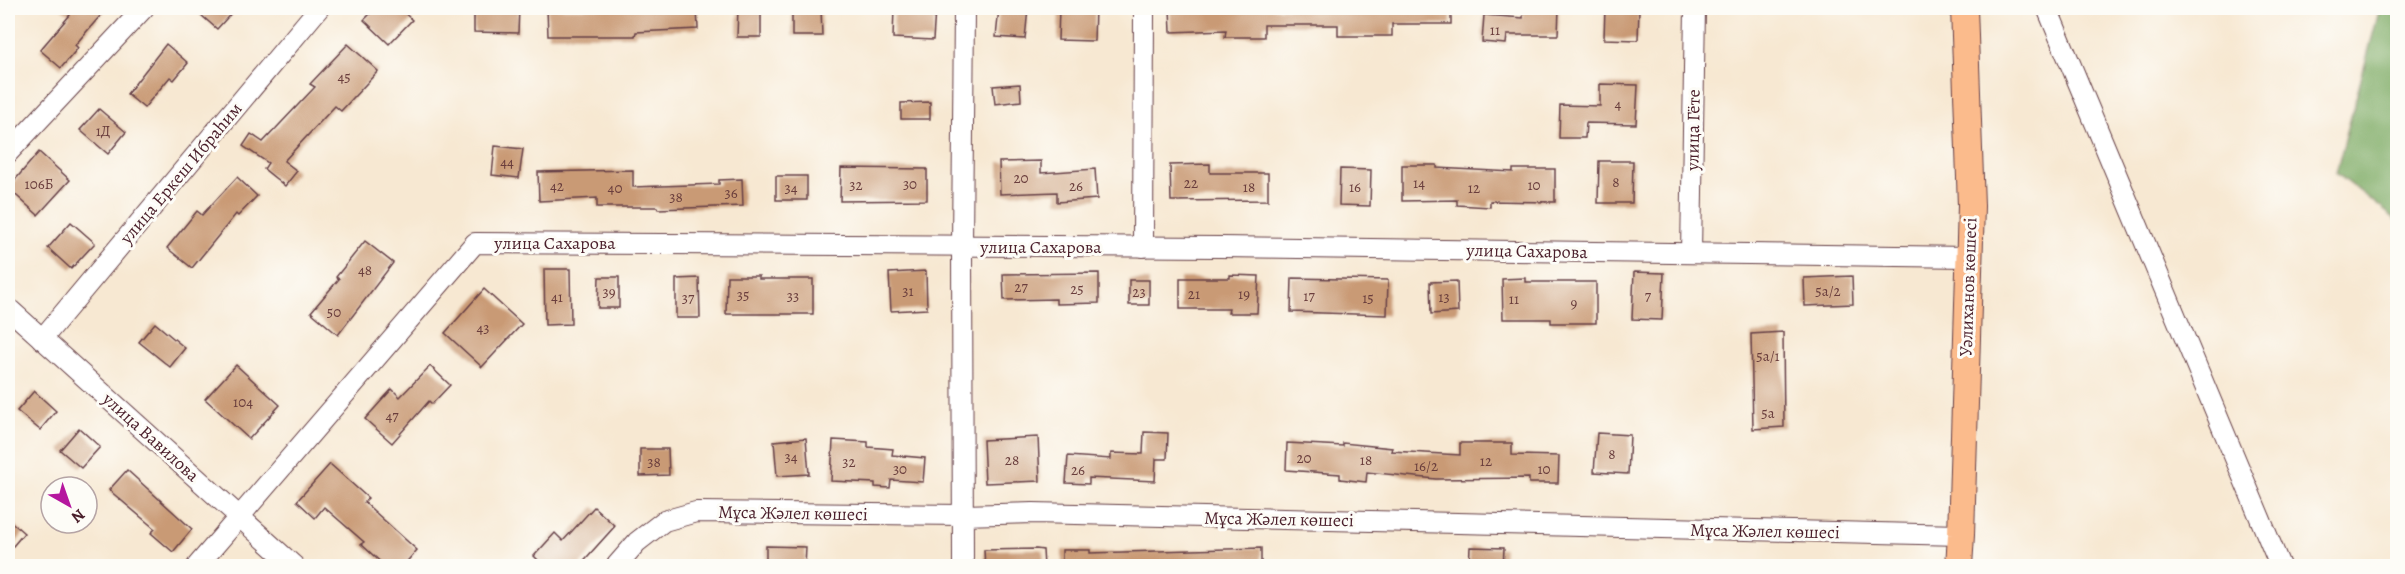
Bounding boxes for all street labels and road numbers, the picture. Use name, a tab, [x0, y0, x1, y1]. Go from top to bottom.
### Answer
street label: улица Гёте	[1680, 89, 1706, 172]
street label: улица Еркеш Ибраһим	[114, 97, 247, 250]
street label: Уәлиханов көшесі	[1954, 217, 1982, 357]
street label: улица Сахарова	[493, 231, 616, 255]
street label: улица Сахарова	[979, 235, 1102, 259]
street label: улица Сахарова	[1465, 238, 1589, 264]
street label: улица Вавилова	[97, 386, 205, 487]
street label: Мұса Жәлел көшесі	[718, 500, 868, 526]
street label: Мұса Жәлел көшесі	[1204, 506, 1354, 532]
street label: Мұса Жәлел көшесі	[1690, 518, 1840, 544]

